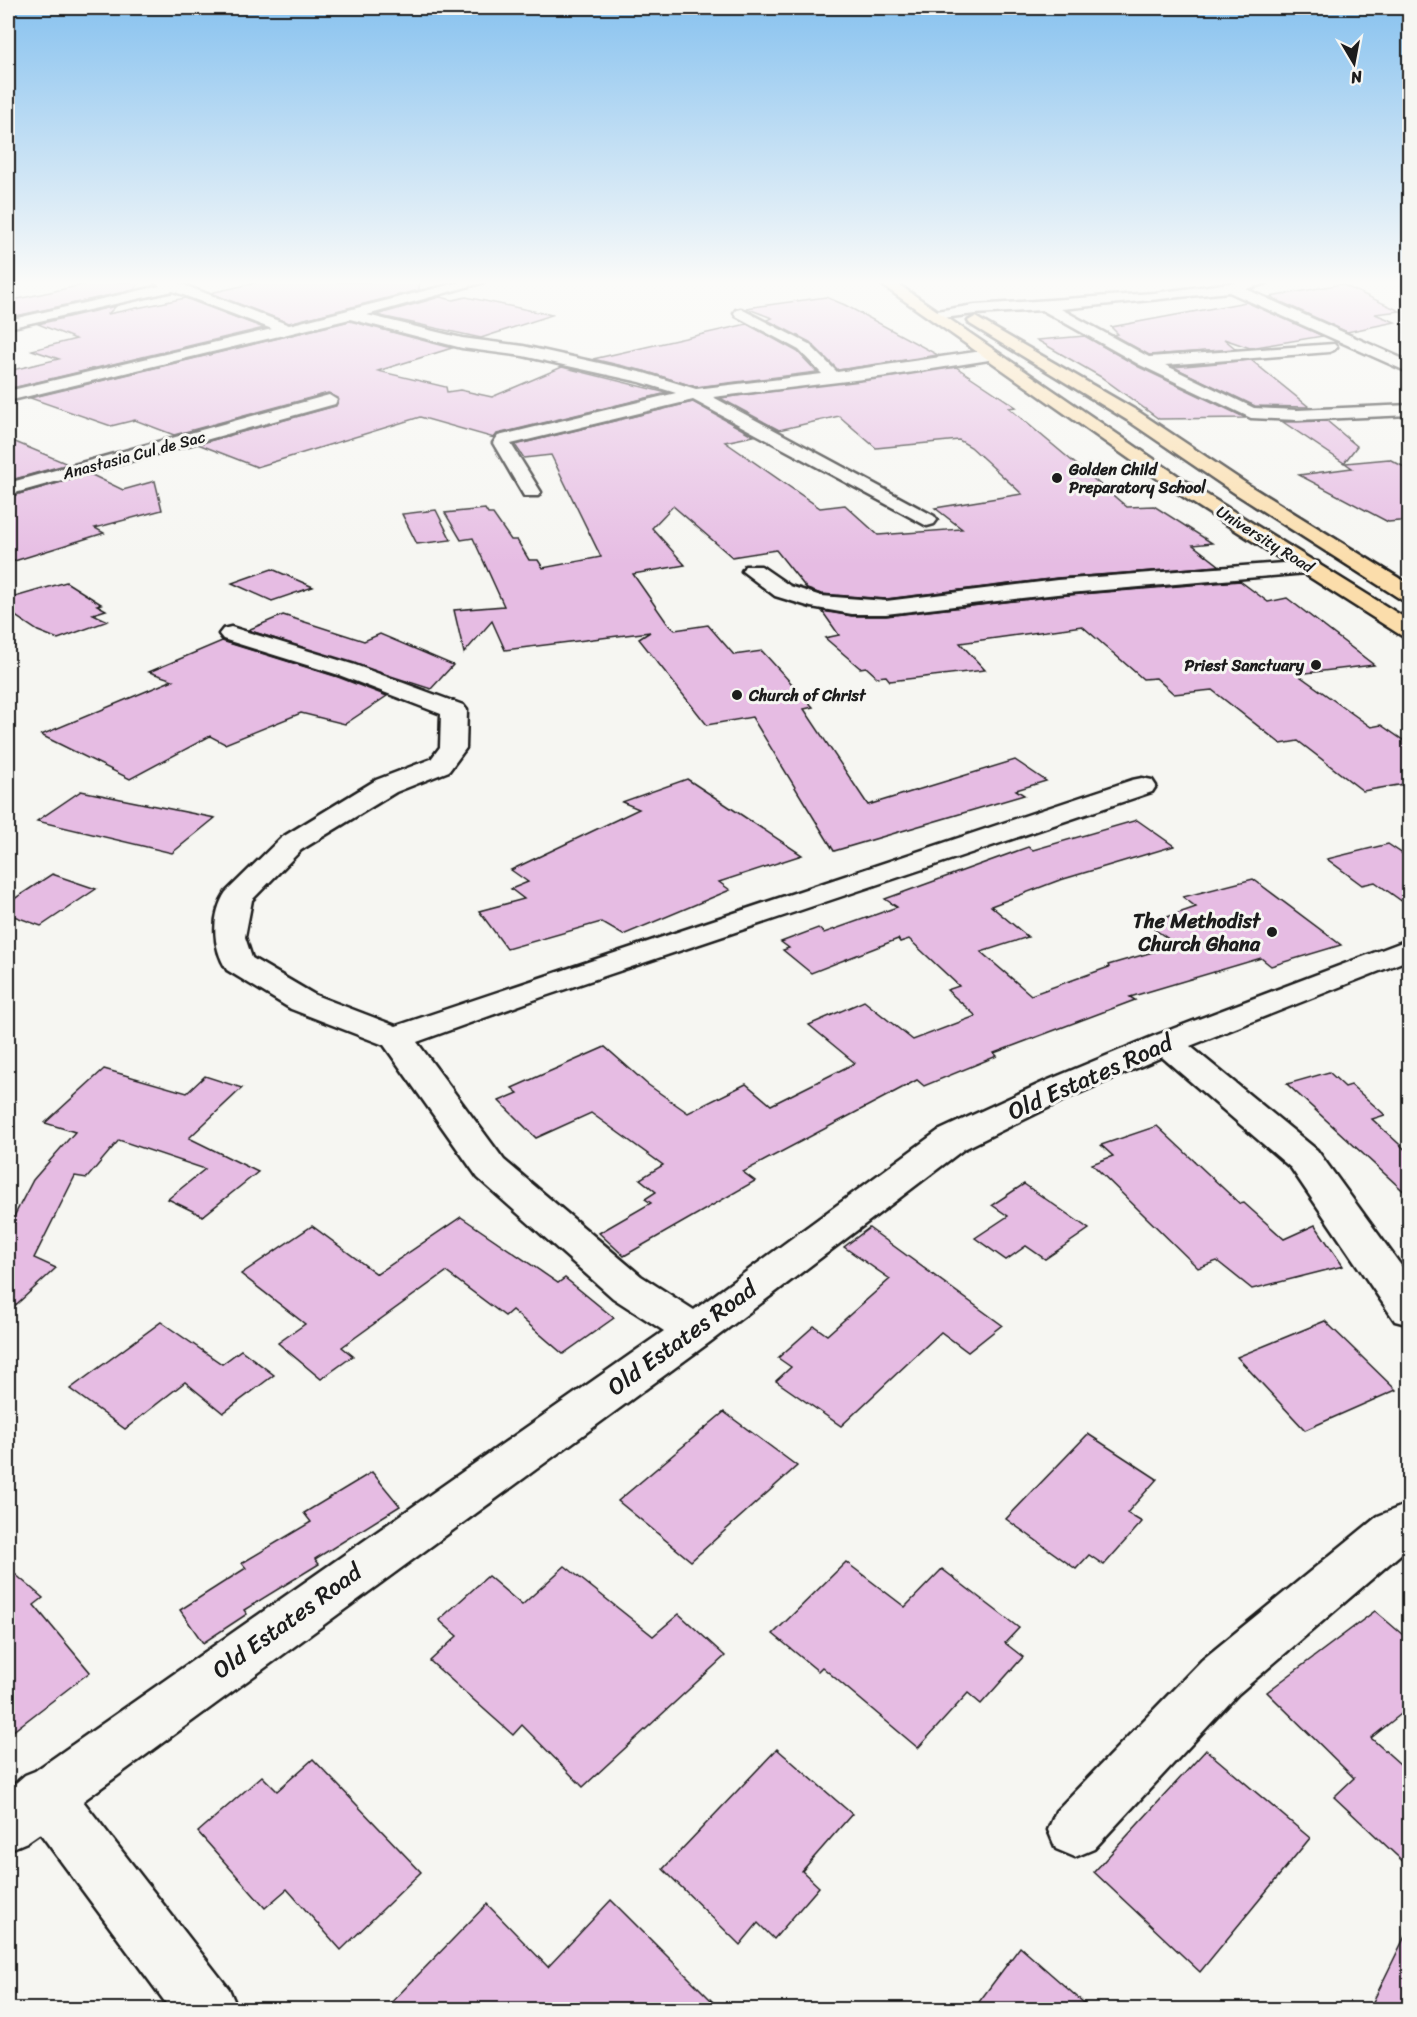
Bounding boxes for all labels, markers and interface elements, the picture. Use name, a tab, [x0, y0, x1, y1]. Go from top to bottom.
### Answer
north arrow	[1324, 33, 1384, 93]
text: N	[1348, 62, 1365, 93]
street label: Anastasia Cul de Sac	[58, 422, 209, 488]
place label: Golden Child Preparatory School	[1068, 455, 1207, 502]
marker: Golden Child Preparatory School	[1050, 471, 1064, 485]
street label: University Road	[1210, 497, 1321, 582]
place label: Priest Sanctuary	[1185, 651, 1305, 680]
marker: Priest Sanctuary	[1309, 658, 1323, 672]
place label: Church of Christ	[748, 681, 867, 710]
marker: Church of Christ	[730, 688, 744, 702]
place label: The Methodist Church Ghana	[1133, 904, 1262, 962]
marker: The Methodist Church Ghana	[1265, 925, 1279, 939]
street label: Old Estates Road	[1001, 1021, 1182, 1132]
street label: Old Estates Road	[598, 1268, 768, 1407]
street label: Old Estates Road	[203, 1551, 373, 1690]

